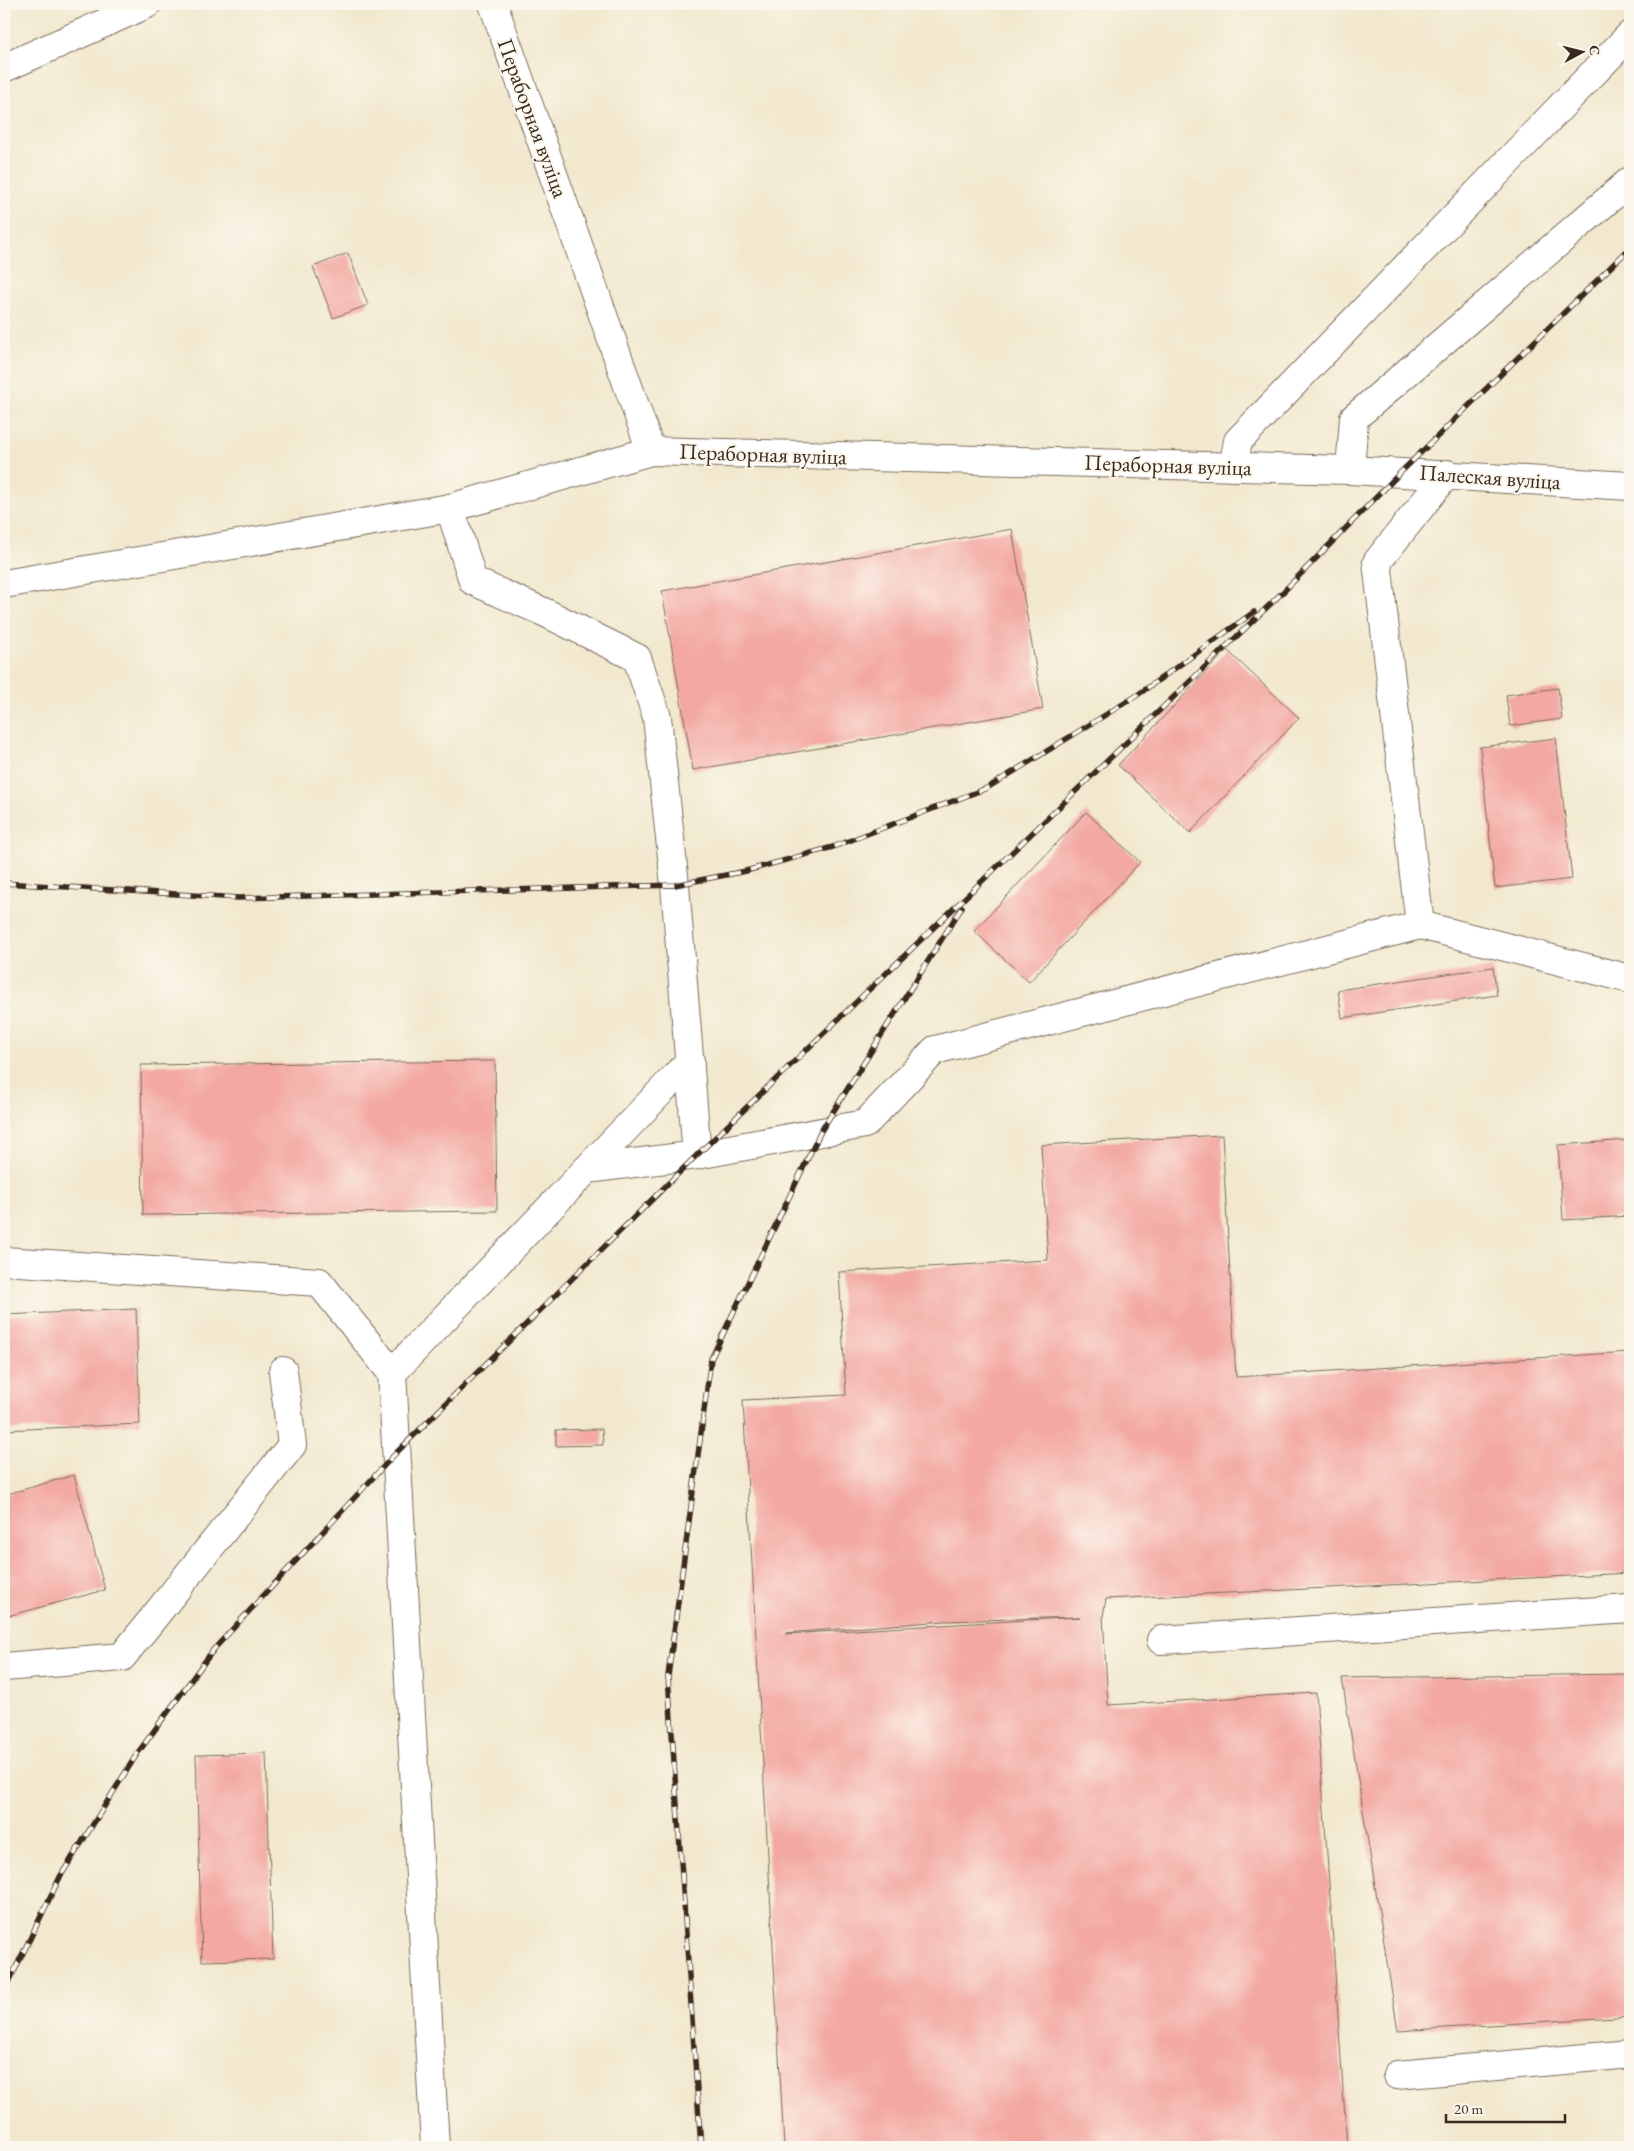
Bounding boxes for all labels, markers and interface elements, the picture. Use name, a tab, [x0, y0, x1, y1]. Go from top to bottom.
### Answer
north arrow	[1556, 28, 1606, 78]
street label: Пераборная вуліца	[491, 34, 575, 202]
text: С	[1585, 44, 1604, 57]
street label: Пераборная вуліца	[679, 437, 847, 471]
street label: Пераборная вуліца	[1084, 448, 1252, 482]
street label: Палеская вуліца	[1418, 458, 1562, 496]
scale bar	[1446, 2091, 1565, 2123]
text: 20 m	[1454, 2099, 1483, 2118]

